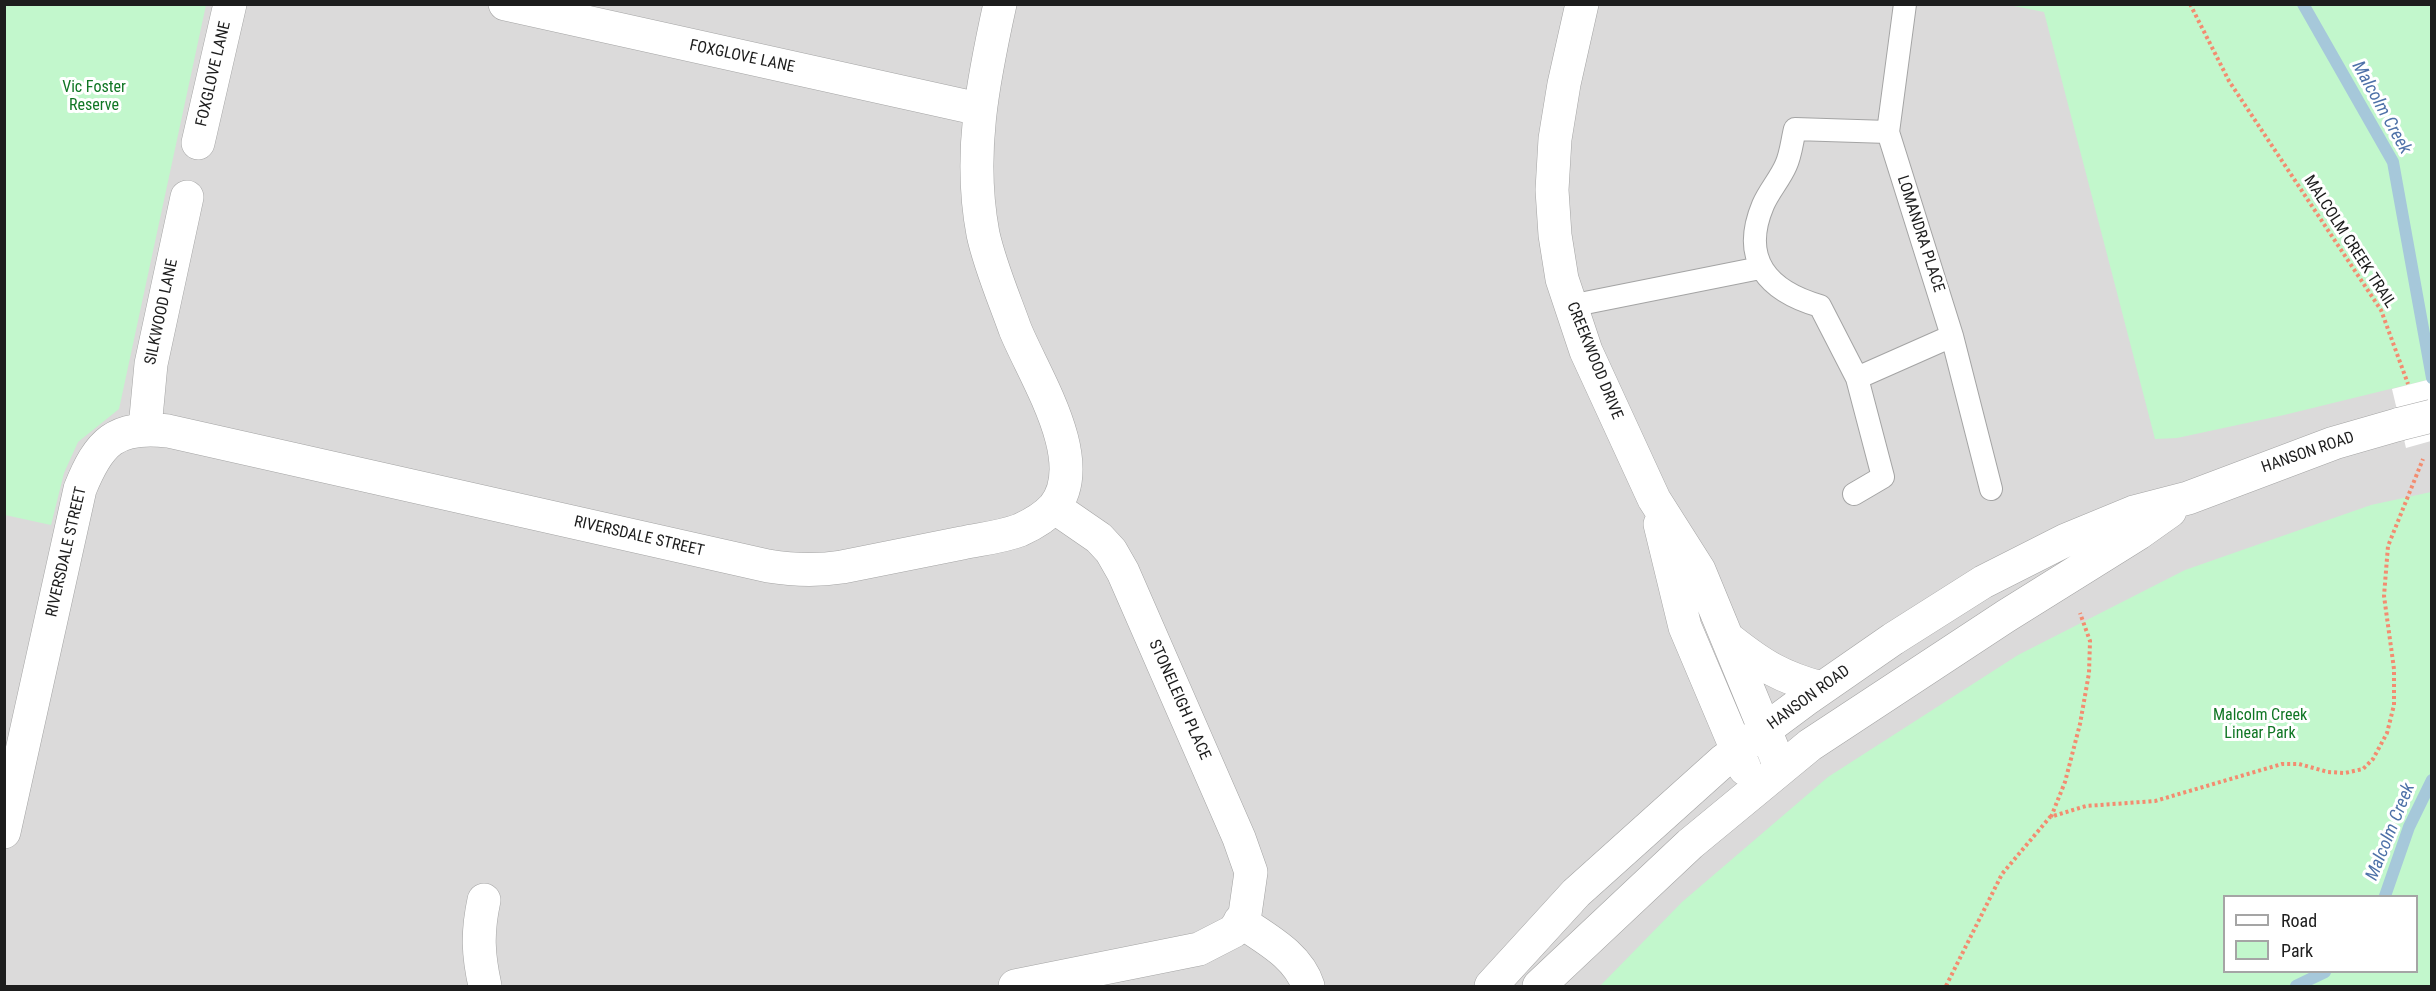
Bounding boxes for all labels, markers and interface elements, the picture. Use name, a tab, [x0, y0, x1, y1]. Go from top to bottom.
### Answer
street label: FOXGLOVE LANE	[193, 20, 235, 128]
street label: FOXGLOVE LANE	[688, 36, 796, 78]
water label: Malcolm Creek	[2347, 58, 2415, 158]
park label: Vic Foster Reserve	[62, 78, 126, 116]
street label: MALCOLM CREEK TRAIL	[2299, 172, 2399, 312]
street label: LOMANDRA PLACE	[1892, 173, 1948, 295]
street label: SILKWOOD LANE	[141, 257, 183, 367]
street label: CREEKWOOD DRIVE	[1562, 299, 1626, 423]
street label: HANSON ROAD	[2259, 428, 2357, 478]
street label: RIVERSDALE STREET	[43, 485, 91, 619]
street label: RIVERSDALE STREET	[572, 513, 706, 561]
street label: STONELEIGH PLACE	[1144, 637, 1214, 763]
street label: HANSON ROAD	[1764, 662, 1854, 734]
park label: Malcolm Creek Linear Park	[2213, 706, 2307, 744]
water label: Malcolm Creek	[2362, 780, 2420, 884]
legend	[2223, 895, 2418, 973]
text: Road	[2281, 910, 2317, 931]
text: Park	[2281, 940, 2313, 961]

